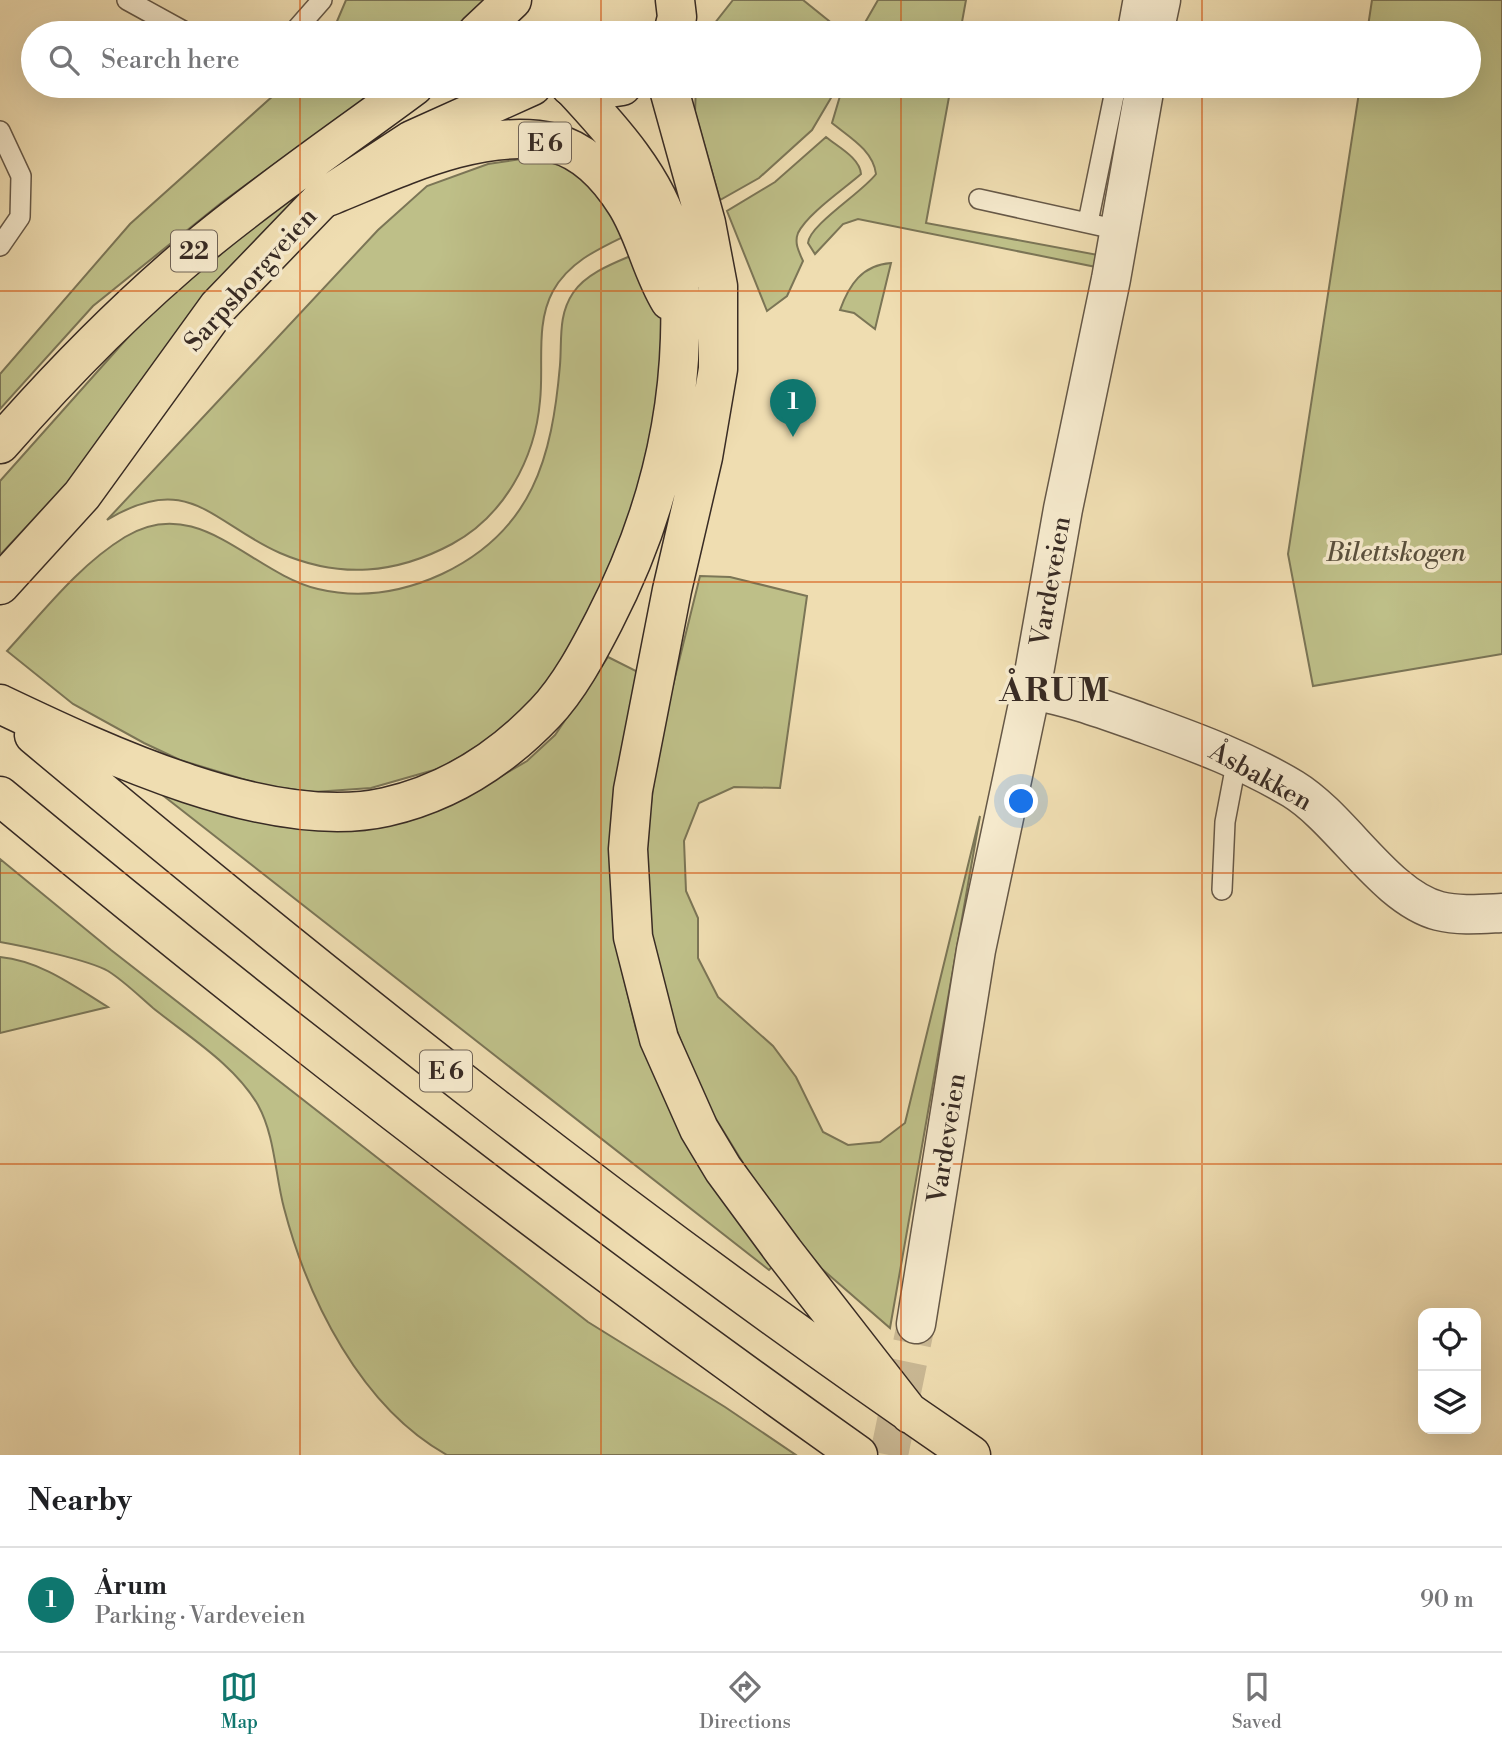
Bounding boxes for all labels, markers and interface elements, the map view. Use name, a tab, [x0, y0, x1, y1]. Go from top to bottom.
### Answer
search box	[21, 21, 1481, 98]
icon: search	[45, 41, 83, 79]
text: Search here	[101, 44, 240, 76]
road number: E 6	[519, 122, 571, 163]
street label: Sarpsborgveien	[178, 201, 324, 358]
road number: 22	[171, 230, 217, 272]
pin: 1	[770, 379, 816, 437]
street label: Vardeveien	[1024, 514, 1078, 650]
park label: Bilettskogen	[1325, 537, 1466, 569]
district label: ÅRUM	[998, 668, 1111, 712]
street label: Åsbakken	[1203, 734, 1318, 818]
your location	[1004, 784, 1038, 818]
road number: E 6	[420, 1050, 472, 1092]
street label: Vardeveien	[921, 1071, 973, 1206]
map controls	[1418, 1308, 1481, 1434]
button: locate	[1418, 1308, 1481, 1371]
button: layers	[1418, 1371, 1481, 1434]
text: Nearby	[28, 1482, 132, 1520]
text: Årum	[95, 1570, 167, 1602]
text: 1	[45, 1586, 57, 1614]
text: 90 m	[1420, 1586, 1474, 1614]
text: Parking · Vardeveien	[95, 1602, 305, 1630]
tab: Map	[220, 1668, 258, 1734]
tab: Directions	[699, 1668, 791, 1734]
tab: Saved	[1232, 1668, 1282, 1734]

